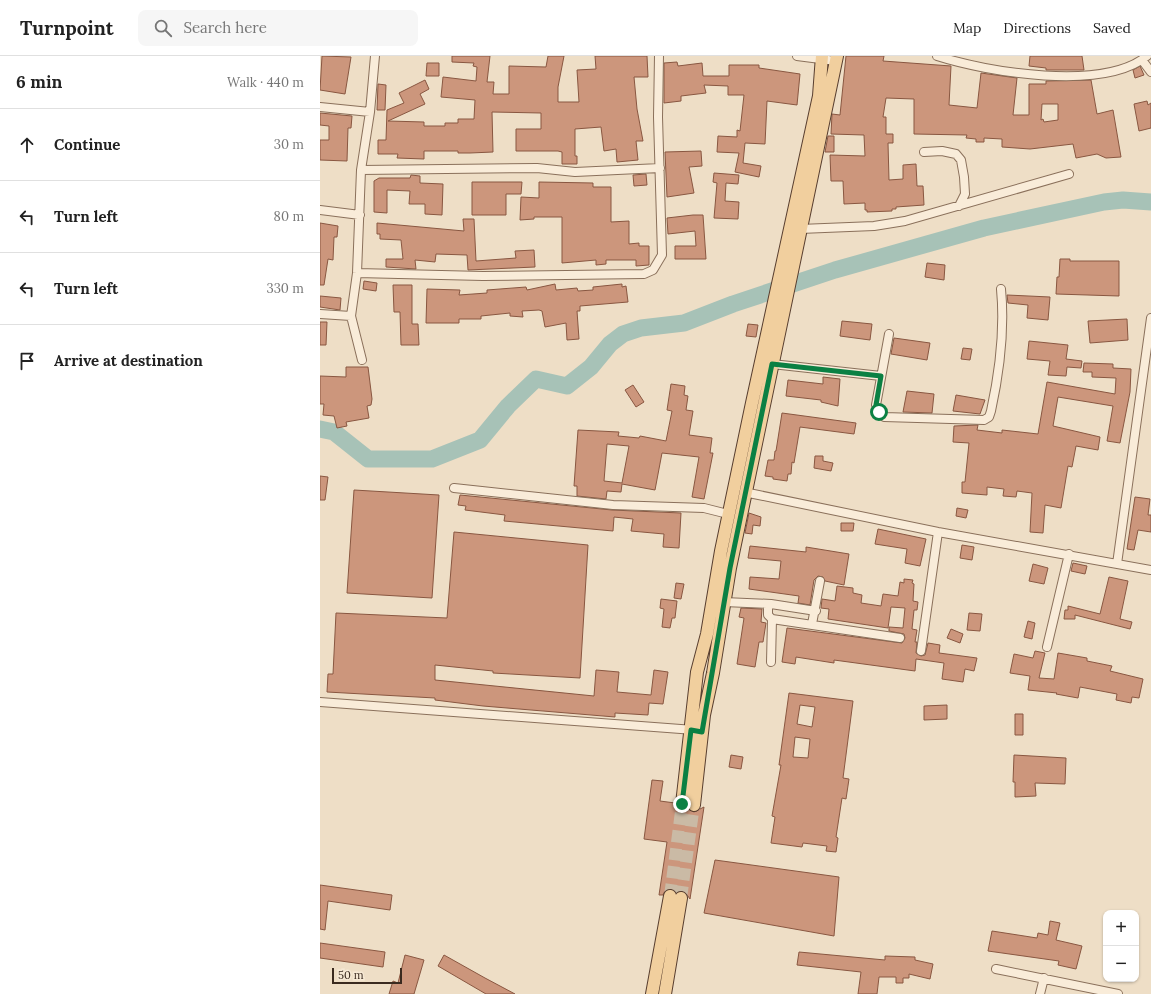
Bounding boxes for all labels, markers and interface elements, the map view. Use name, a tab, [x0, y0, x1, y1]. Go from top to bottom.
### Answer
search box	[138, 10, 418, 46]
text: Turnpoint	[20, 16, 114, 40]
icon: search	[152, 17, 174, 39]
text: Search here	[184, 18, 267, 37]
text: Map	[953, 19, 981, 37]
text: Directions	[1003, 19, 1071, 37]
text: Saved	[1093, 19, 1131, 37]
text: 6 min	[16, 71, 62, 93]
text: Walk · 440 m	[227, 74, 304, 91]
icon: ahead	[16, 134, 38, 156]
text: Continue	[54, 135, 120, 154]
text: 30 m	[274, 136, 304, 153]
icon: left	[16, 206, 38, 228]
text: Turn left	[54, 207, 118, 226]
text: 80 m	[274, 208, 304, 225]
icon: left	[16, 278, 38, 300]
text: Turn left	[54, 279, 118, 298]
text: 330 m	[266, 280, 304, 297]
icon: arrive	[16, 350, 38, 372]
text: Arrive at destination	[54, 351, 203, 370]
route start	[870, 403, 888, 421]
route end	[673, 795, 691, 813]
map controls	[1103, 910, 1139, 982]
button: +	[1103, 910, 1139, 946]
button: −	[1103, 946, 1139, 982]
scale bar	[332, 966, 402, 985]
text: 50 m	[338, 968, 364, 982]

